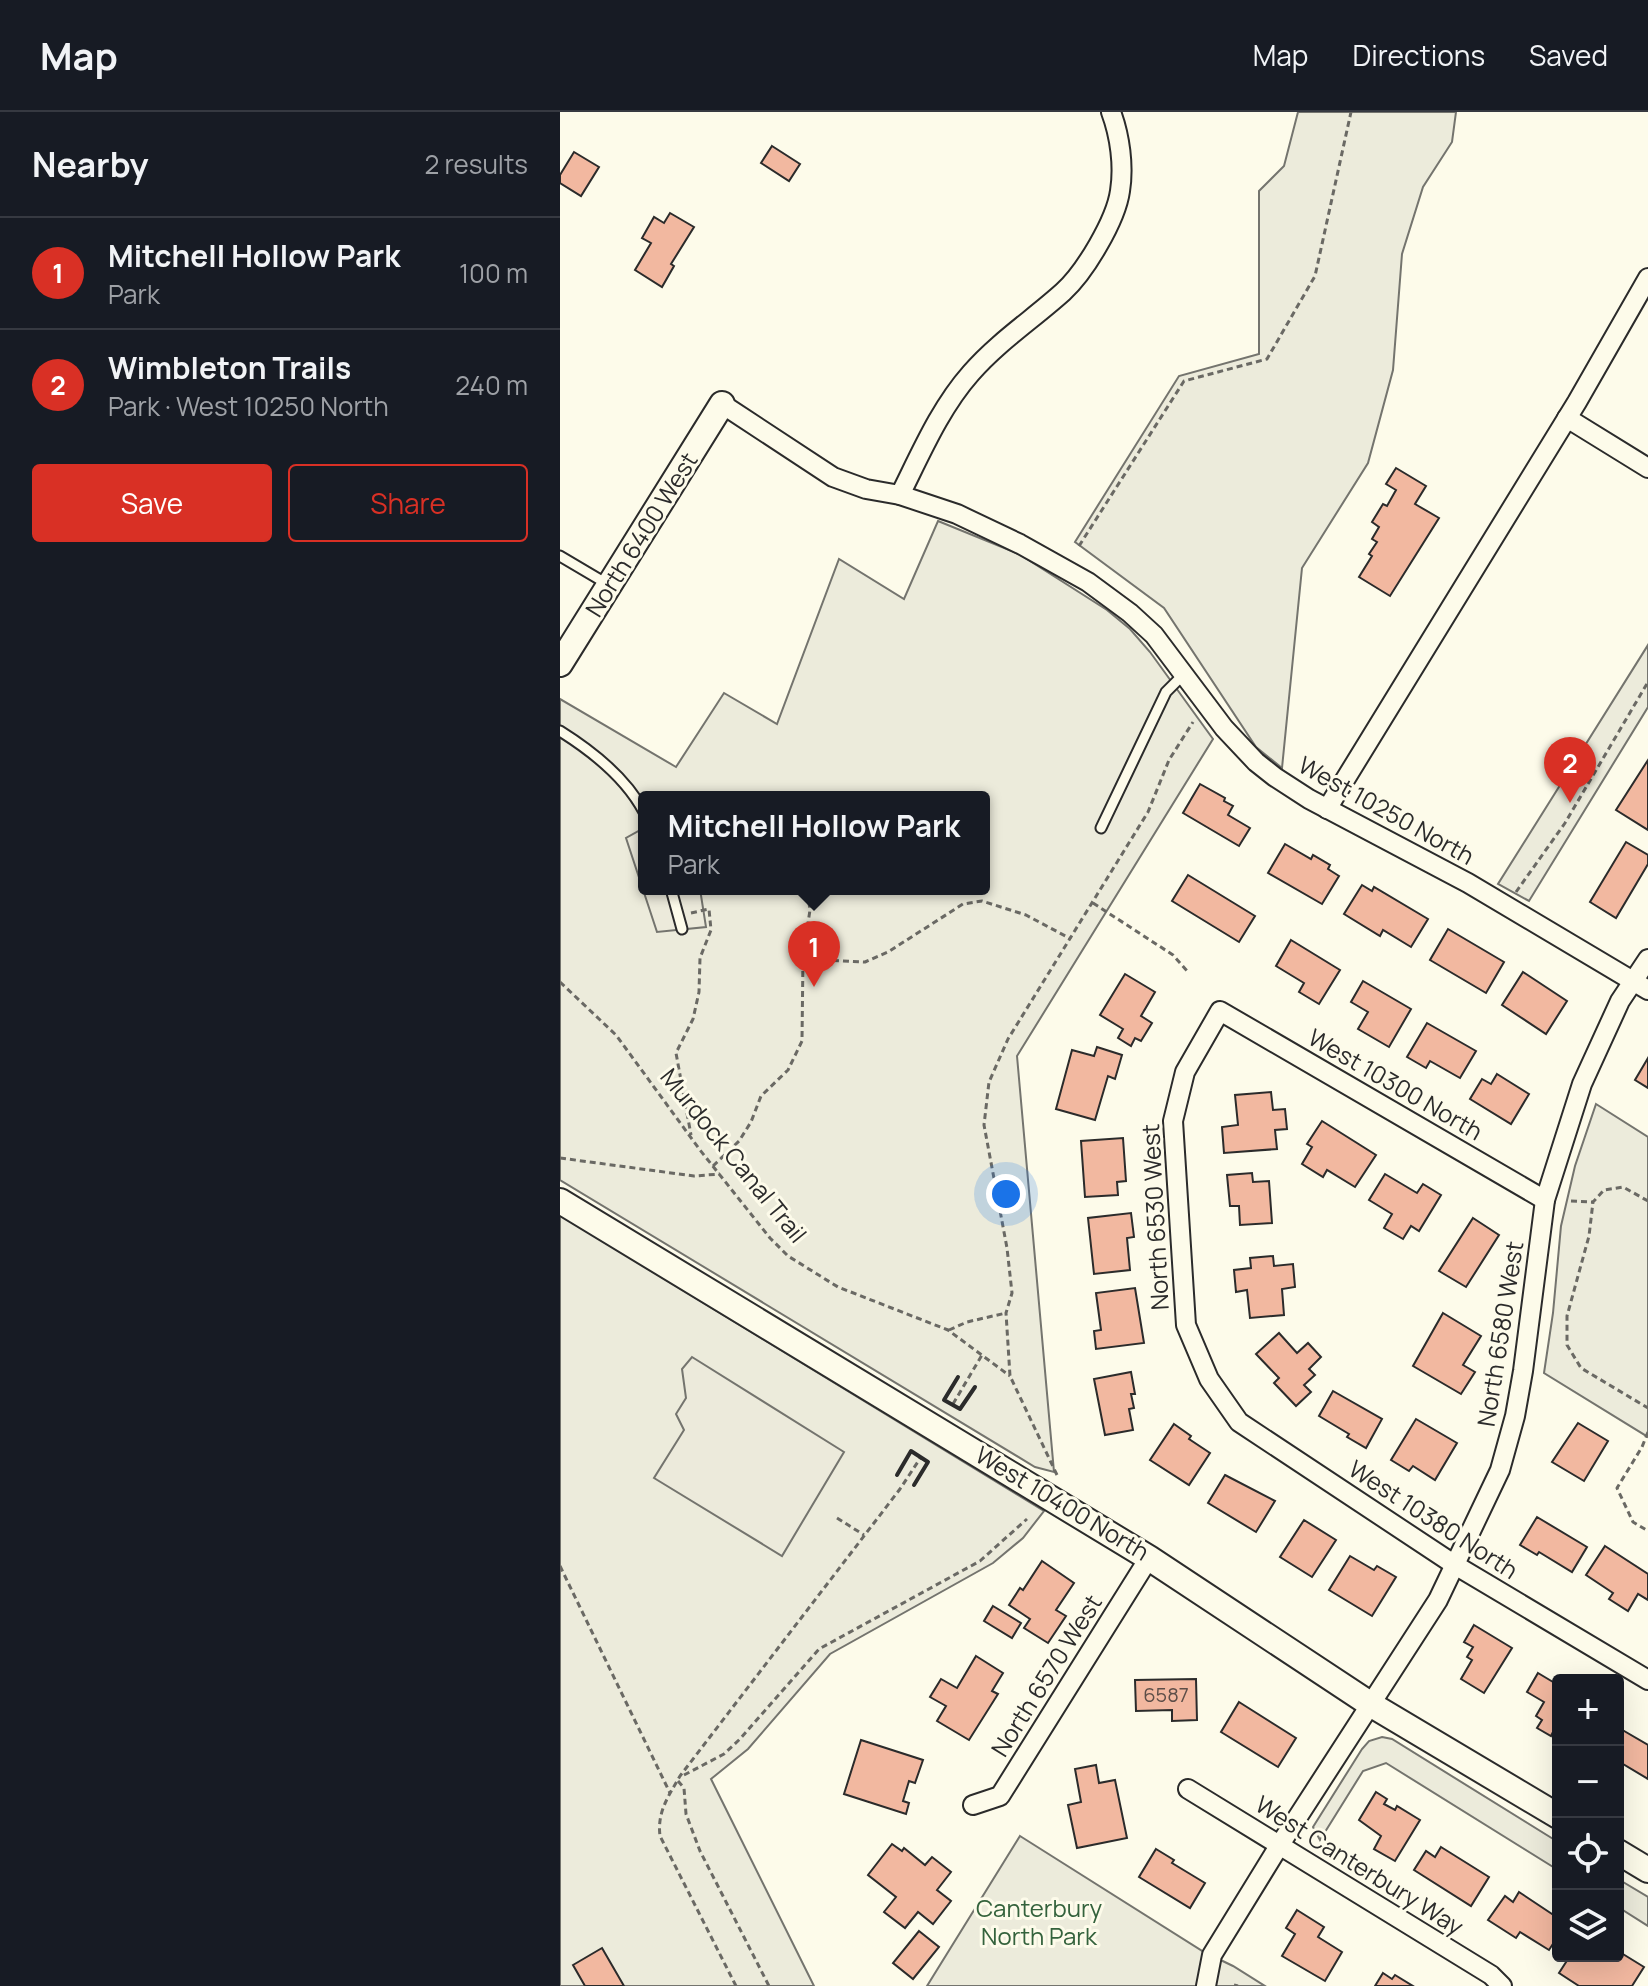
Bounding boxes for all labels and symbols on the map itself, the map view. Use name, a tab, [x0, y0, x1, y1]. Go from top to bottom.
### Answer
street label: North 6400 West	[577, 446, 705, 623]
pin: 2	[1544, 737, 1596, 803]
street label: West 10250 North	[1293, 748, 1481, 872]
pin: 1	[788, 921, 840, 987]
street label: West 10300 North	[1302, 1020, 1489, 1147]
street label: Murdock Canal Trail	[654, 1061, 815, 1249]
street label: North 6530 West	[1133, 1123, 1176, 1311]
your location	[986, 1174, 1026, 1214]
street label: North 6580 West	[1469, 1239, 1530, 1429]
street label: West 10400 North	[970, 1438, 1156, 1568]
street label: West 10380 North	[1343, 1452, 1525, 1586]
street label: North 6570 West	[983, 1588, 1109, 1763]
house number: 6587	[1143, 1681, 1189, 1708]
street label: West Canterbury Way	[1249, 1787, 1470, 1942]
park label: Canterbury North Park	[976, 1891, 1102, 1952]

